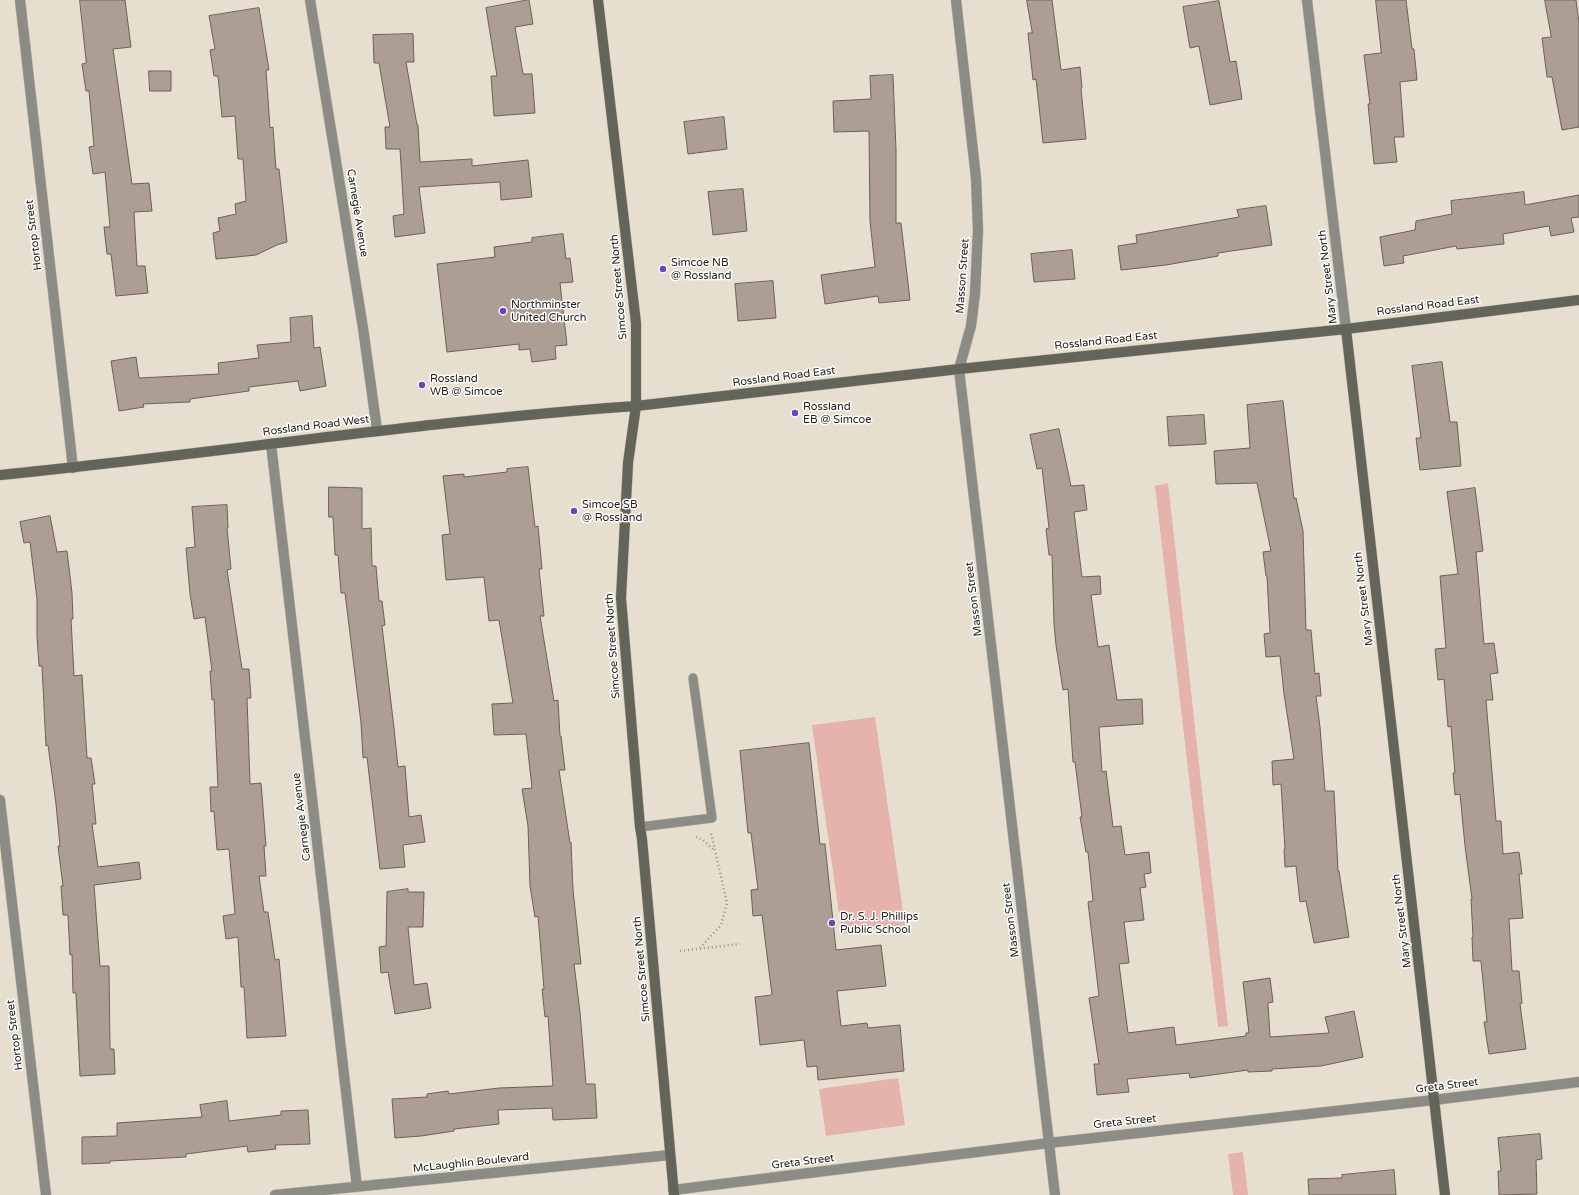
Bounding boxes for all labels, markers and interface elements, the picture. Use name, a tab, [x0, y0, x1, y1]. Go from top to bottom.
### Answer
street label: Carnegie Avenue	[344, 168, 370, 258]
street label: Hortop Street	[23, 199, 45, 271]
street label: Mary Street North	[1316, 229, 1340, 325]
street label: Simcoe Street North	[608, 234, 630, 340]
street label: Masson Street	[954, 238, 972, 314]
place label: Simcoe NB @ Rossland	[671, 256, 731, 282]
marker: Simcoe NB @ Rossland	[658, 264, 668, 274]
street label: Rossland Road East	[1376, 293, 1480, 319]
place label: Northminster United Church	[511, 298, 586, 324]
marker: Northminster United Church	[498, 306, 508, 316]
street label: Rossland Road East	[1054, 329, 1158, 353]
street label: Rossland Road East	[732, 364, 836, 390]
place label: Rossland WB @ Simcoe	[430, 372, 503, 398]
marker: Rossland WB @ Simcoe	[417, 380, 427, 390]
place label: Rossland EB @ Simcoe	[803, 400, 871, 426]
marker: Rossland EB @ Simcoe	[790, 408, 800, 418]
street label: Rossland Road West	[262, 413, 370, 439]
place label: Simcoe SB @ Rossland	[582, 498, 642, 524]
marker: Simcoe SB @ Rossland	[569, 506, 579, 516]
street label: Mary Street North	[1352, 551, 1376, 647]
street label: Masson Street	[963, 561, 985, 637]
street label: Simcoe Street North	[603, 593, 623, 699]
street label: Carnegie Avenue	[290, 772, 314, 862]
street label: Mary Street North	[1390, 873, 1414, 969]
street label: Masson Street	[1000, 882, 1022, 958]
place label: Dr. S. J. Phillips Public School	[840, 910, 918, 936]
street label: Simcoe Street North	[631, 916, 653, 1022]
marker: Dr. S. J. Phillips Public School	[827, 918, 837, 928]
street label: Hortop Street	[4, 999, 26, 1071]
street label: Greta Street	[1415, 1076, 1479, 1096]
street label: Greta Street	[1093, 1112, 1157, 1132]
street label: McLaughlin Boulevard	[412, 1150, 530, 1176]
street label: Greta Street	[771, 1152, 835, 1172]

